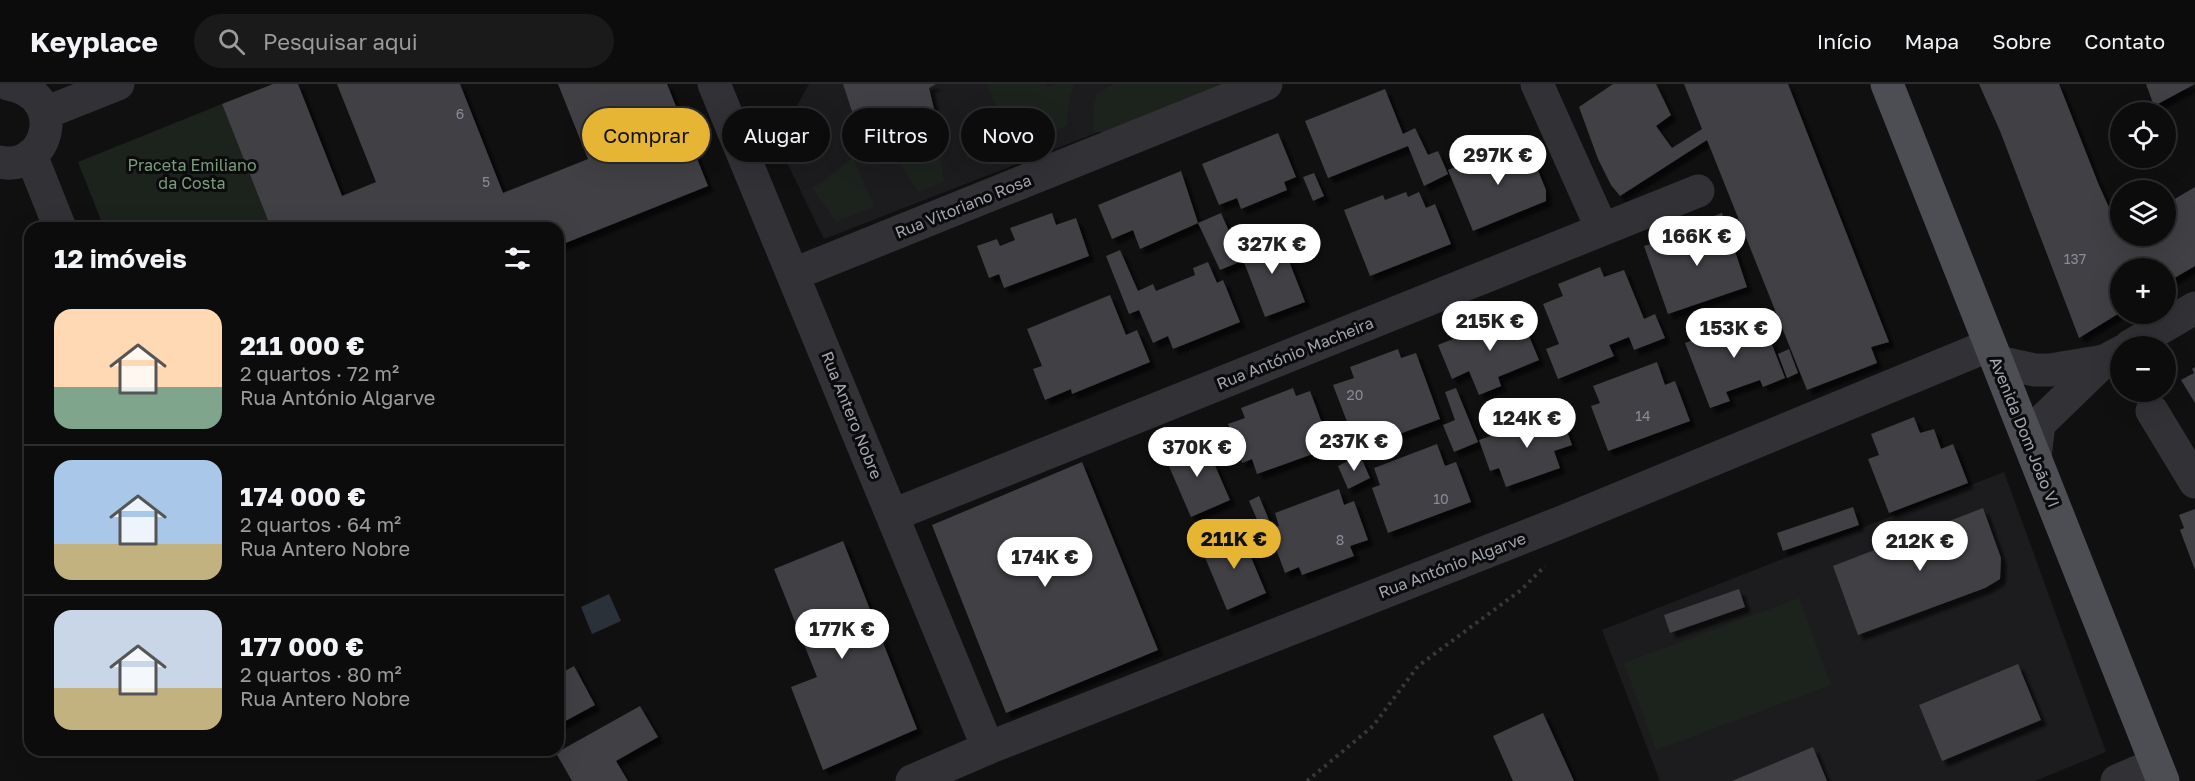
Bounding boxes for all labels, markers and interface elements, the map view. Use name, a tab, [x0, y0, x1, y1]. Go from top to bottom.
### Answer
search box	[194, 14, 614, 68]
text: Keyplace	[30, 25, 158, 58]
icon: search	[215, 25, 248, 58]
text: Pesquisar aqui	[263, 28, 418, 55]
text: Início	[1817, 28, 1872, 54]
text: Mapa	[1905, 28, 1959, 54]
text: Sobre	[1992, 28, 2051, 54]
text: Contato	[2084, 28, 2165, 54]
map controls	[2110, 102, 2176, 402]
button: locate	[2110, 102, 2176, 168]
house number: 6	[456, 105, 464, 122]
chip: Comprar	[582, 108, 710, 162]
chip: Alugar	[722, 108, 830, 162]
chip: Filtros	[842, 108, 949, 162]
chip: Novo	[961, 108, 1055, 162]
pin: 297K €	[1449, 135, 1547, 186]
text: 297K €	[1463, 142, 1533, 166]
park label: Praceta Emiliano da Costa	[127, 155, 257, 193]
street label: Rua Vitoriano Rosa	[892, 170, 1034, 242]
house number: 5	[482, 173, 490, 190]
button: layers	[2110, 180, 2176, 246]
pin: 166K €	[1648, 216, 1746, 267]
text: 166K €	[1662, 223, 1732, 247]
pin: 327K €	[1223, 224, 1321, 275]
text: 327K €	[1238, 231, 1306, 255]
icon: filters	[501, 242, 534, 275]
text: 12 imóveis	[54, 243, 187, 274]
house number: 137	[2064, 250, 2086, 267]
button: +	[2110, 258, 2176, 324]
pin: 215K €	[1441, 301, 1539, 352]
text: 215K €	[1456, 308, 1524, 332]
pin: 153K €	[1685, 308, 1783, 359]
street label: Rua António Macheira	[1214, 312, 1376, 394]
text: 153K €	[1700, 315, 1768, 339]
text: 211 000 €	[240, 330, 365, 361]
icon: home	[102, 333, 174, 405]
button: −	[2110, 336, 2176, 402]
street label: Rua Antero Nobre	[817, 348, 887, 482]
street label: Avenida Dom João VI	[1986, 354, 2064, 510]
text: 2 quartos · 72 m²	[240, 361, 399, 385]
text: Rua António Algarve	[240, 385, 435, 409]
house number: 20	[1347, 386, 1363, 403]
pin: 124K €	[1478, 398, 1576, 449]
text: 124K €	[1493, 405, 1561, 429]
house number: 14	[1635, 407, 1651, 424]
pin: 237K €	[1305, 421, 1403, 472]
pin: 370K €	[1148, 427, 1246, 478]
text: 237K €	[1320, 428, 1388, 452]
text: 370K €	[1162, 434, 1232, 458]
text: 174 000 €	[240, 481, 366, 512]
icon: home	[102, 484, 174, 556]
house number: 10	[1433, 490, 1449, 507]
text: 2 quartos · 64 m²	[240, 512, 401, 536]
pin: 211K €	[1185, 519, 1283, 570]
pin: 212K €	[1871, 521, 1969, 572]
text: 211K €	[1201, 526, 1267, 550]
street label: Rua António Algarve	[1375, 528, 1529, 602]
text: 212K €	[1886, 528, 1954, 552]
house number: 8	[1336, 531, 1344, 548]
text: Rua Antero Nobre	[240, 536, 410, 560]
pin: 174K €	[996, 537, 1094, 588]
text: 174K €	[1011, 544, 1079, 568]
pin: 177K €	[793, 609, 891, 660]
text: 177K €	[809, 616, 875, 640]
text: 177 000 €	[240, 631, 364, 662]
icon: home	[102, 634, 174, 706]
text: 2 quartos · 80 m²	[240, 662, 402, 686]
text: Rua Antero Nobre	[240, 686, 410, 710]

